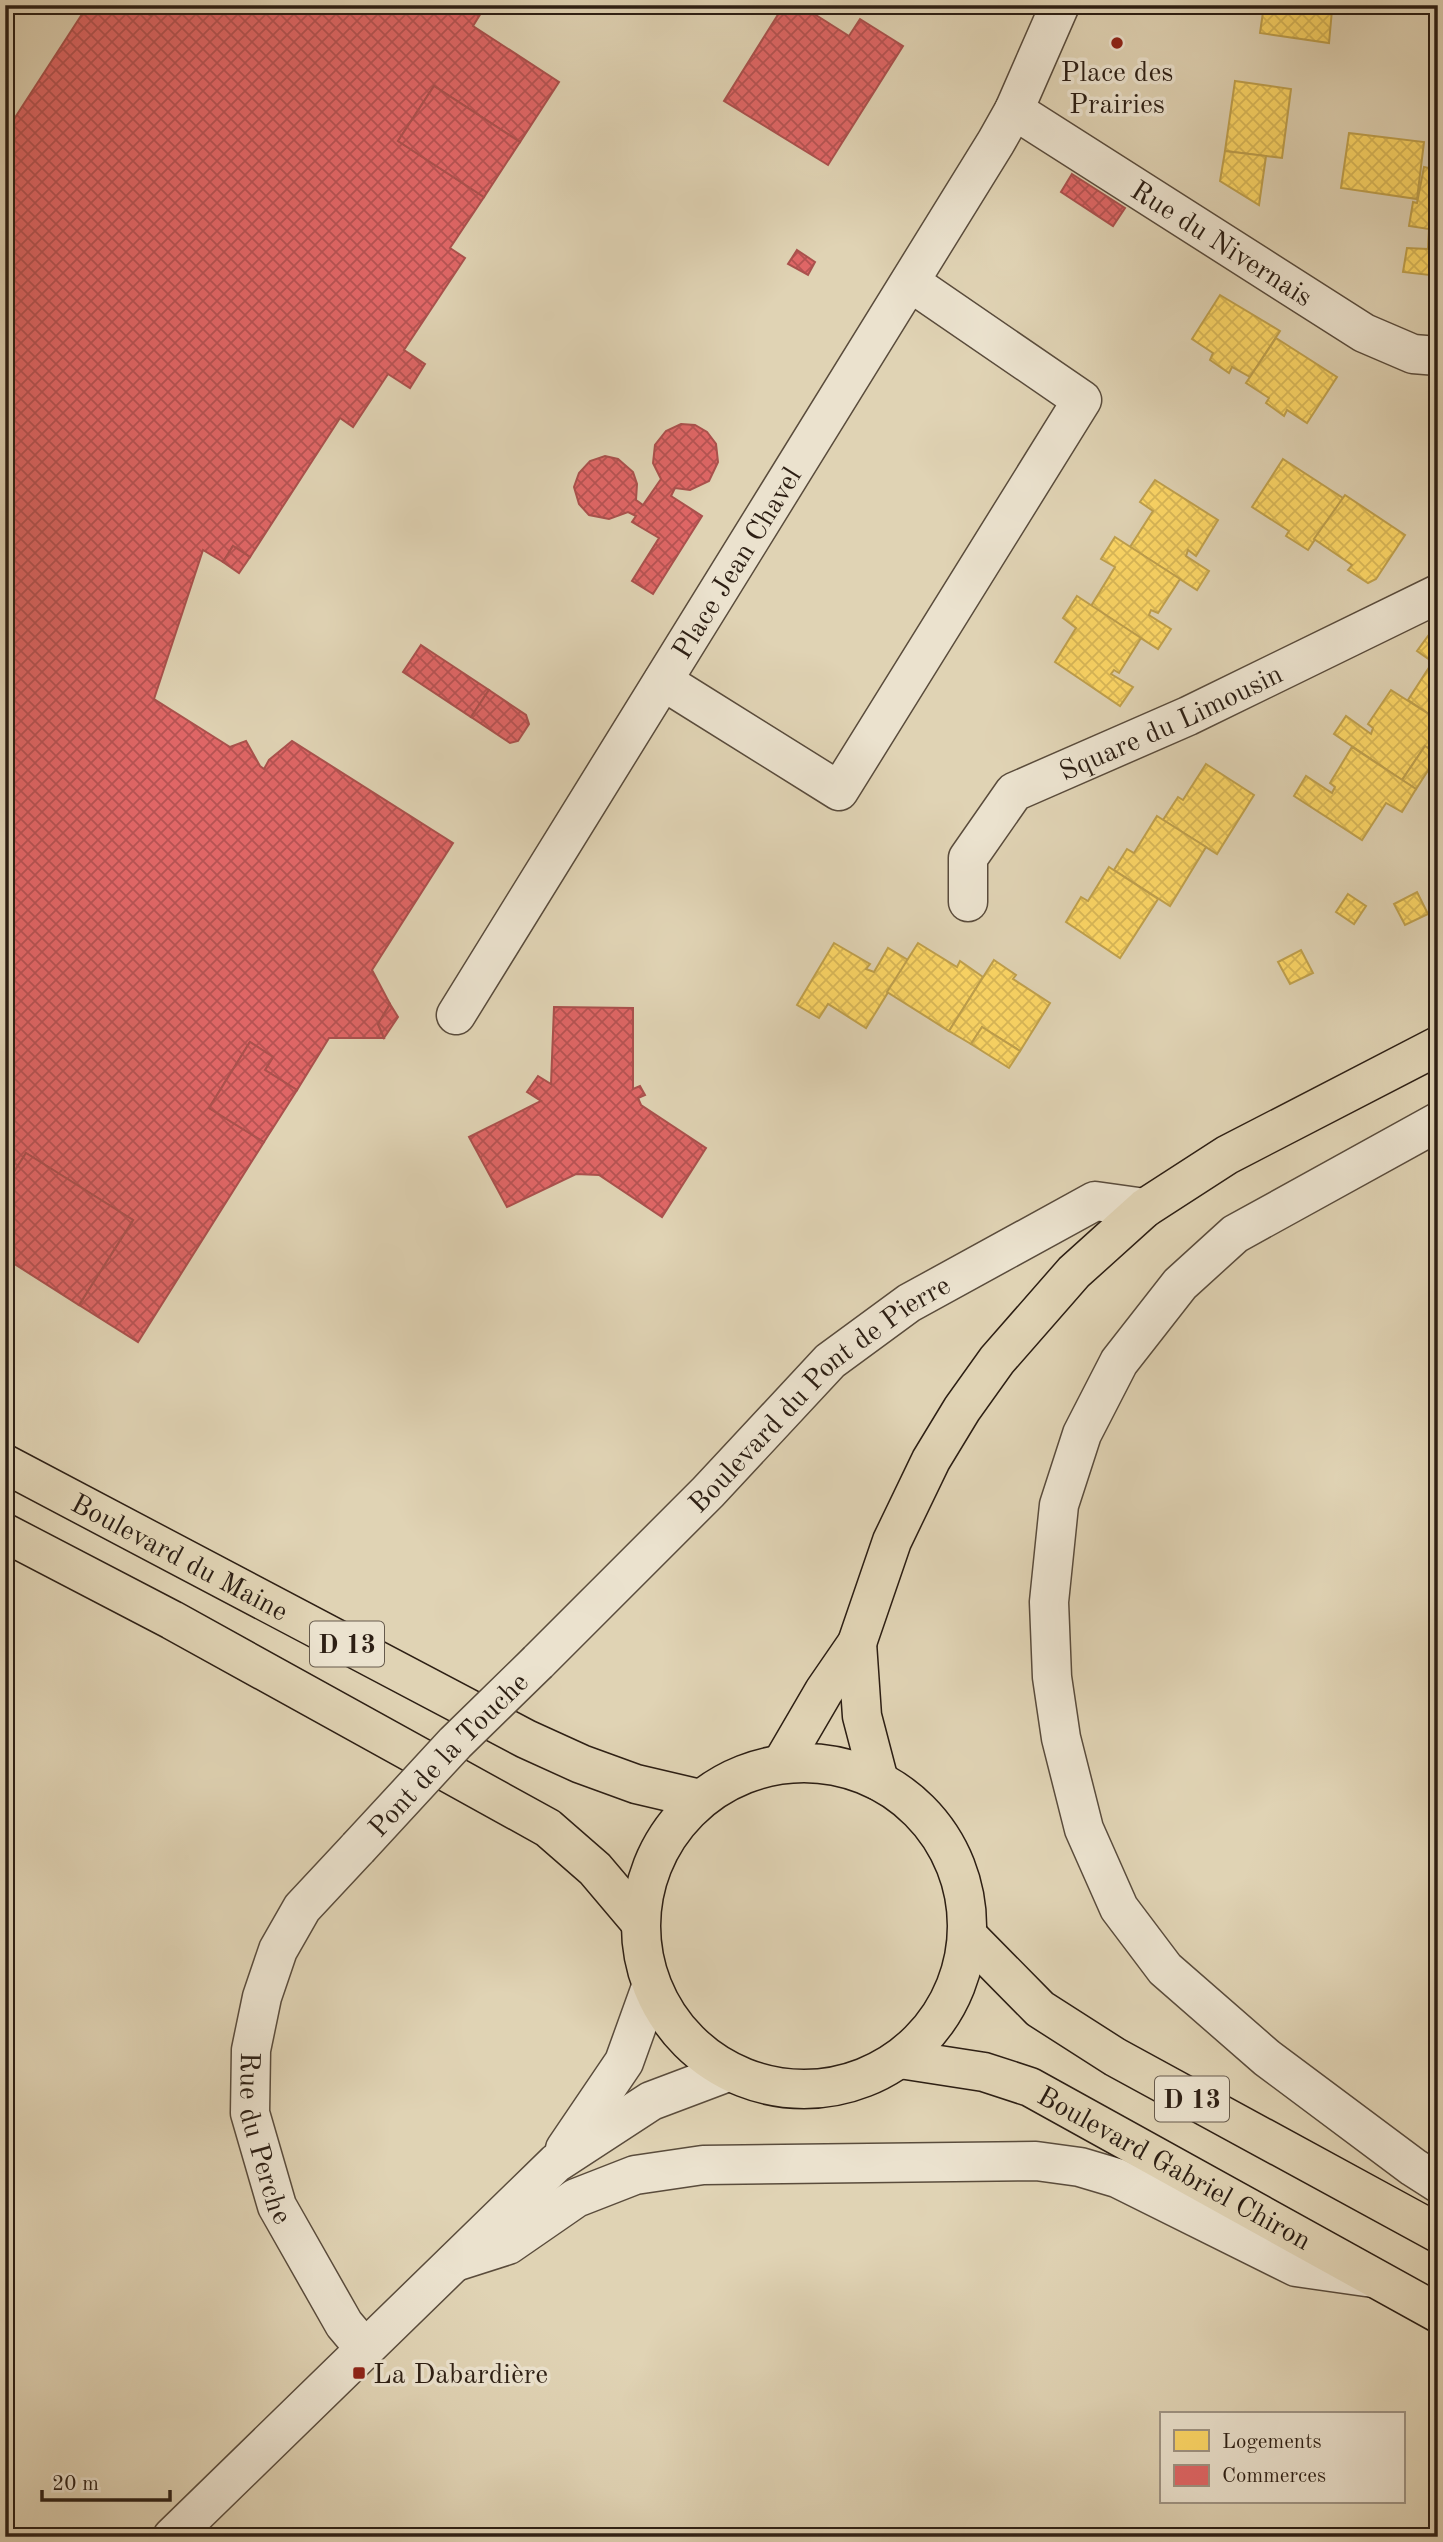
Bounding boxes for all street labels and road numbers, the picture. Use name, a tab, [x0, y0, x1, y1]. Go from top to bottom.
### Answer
street label: Rue du Nivernais	[1125, 177, 1316, 313]
street label: Place Jean Chavel	[669, 464, 808, 665]
street label: Square du Limousin	[1056, 661, 1288, 787]
street label: Boulevard du Pont de Pierre	[685, 1272, 956, 1519]
street label: Boulevard du Maine	[66, 1491, 292, 1628]
road number: D 13	[310, 1622, 384, 1666]
street label: Pont de la Touche	[365, 1669, 535, 1843]
street label: Rue du Perche	[232, 2052, 295, 2230]
road number: D 13	[1155, 2076, 1229, 2122]
street label: Boulevard Gabriel Chiron	[1032, 2083, 1315, 2257]

